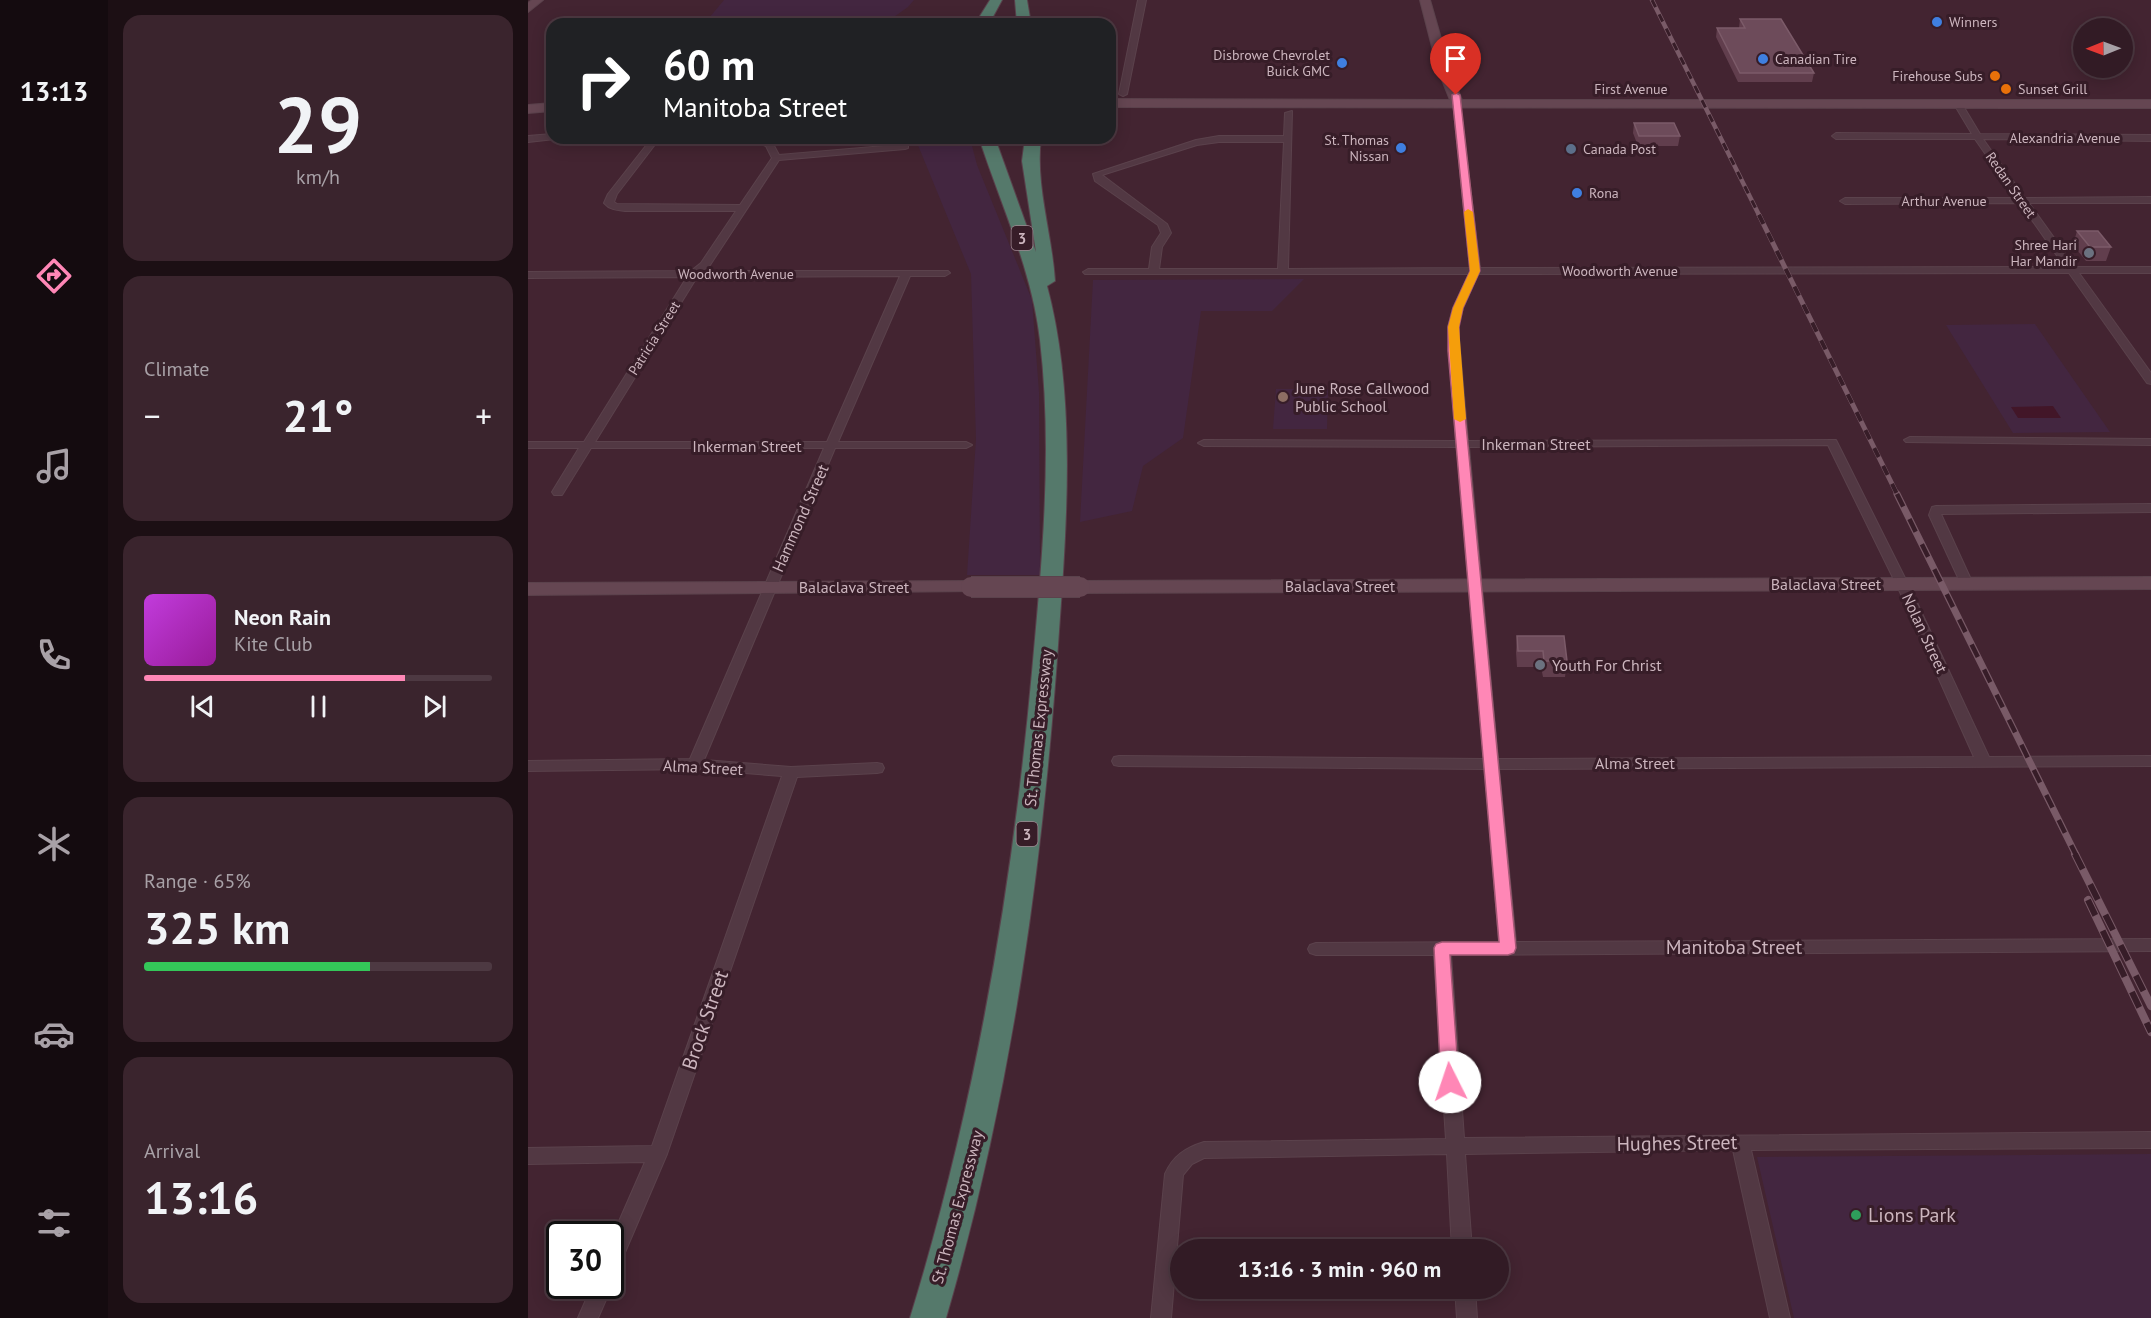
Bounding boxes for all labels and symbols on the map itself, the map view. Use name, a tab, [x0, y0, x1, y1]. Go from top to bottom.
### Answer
place label: Winners	[1949, 13, 1998, 31]
marker: Winners	[1930, 15, 1944, 29]
north arrow	[2073, 18, 2133, 78]
pin	[1430, 33, 1481, 95]
place label: Disbrowe Chevrolet Buick GMC	[1213, 46, 1330, 80]
place label: Canadian Tire	[1775, 50, 1857, 68]
marker: Canadian Tire	[1756, 52, 1770, 66]
marker: Disbrowe Chevrolet Buick GMC	[1335, 56, 1349, 70]
place label: Firehouse Subs	[1892, 67, 1983, 85]
marker: Firehouse Subs	[1988, 69, 2002, 83]
street label: First Avenue	[1594, 80, 1668, 98]
place label: Sunset Grill	[2018, 80, 2087, 98]
marker: Sunset Grill	[1999, 82, 2013, 96]
street label: Alexandria Avenue	[2010, 129, 2120, 147]
place label: St. Thomas Nissan	[1324, 131, 1389, 165]
place label: Canada Post	[1583, 140, 1656, 158]
marker: St. Thomas Nissan	[1394, 141, 1408, 155]
marker: Canada Post	[1564, 142, 1578, 156]
street label: Redan Street	[1982, 149, 2040, 222]
place label: Rona	[1589, 184, 1619, 202]
marker: Rona	[1570, 186, 1584, 200]
street label: Arthur Avenue	[1901, 192, 1987, 210]
road number: 3	[1012, 226, 1032, 250]
place label: Shree Hari Har Mandir	[2010, 236, 2077, 270]
marker: Shree Hari Har Mandir	[2082, 246, 2096, 260]
street label: Woodworth Avenue	[1562, 262, 1678, 280]
street label: Woodworth Avenue	[678, 265, 794, 283]
street label: Patricia Street	[624, 297, 684, 378]
place label: June Rose Callwood Public School	[1294, 378, 1429, 416]
marker: June Rose Callwood Public School	[1276, 390, 1290, 404]
street label: Inkerman Street	[1481, 434, 1591, 454]
street label: Inkerman Street	[692, 436, 802, 456]
street label: Hammond Street	[767, 461, 833, 575]
street label: Balaclava Street	[1771, 574, 1882, 594]
street label: Balaclava Street	[1285, 576, 1396, 596]
street label: Balaclava Street	[799, 577, 910, 597]
street label: Nolan Street	[1898, 590, 1952, 677]
street label: St. Thomas Expressway	[1020, 648, 1056, 808]
place label: Youth For Christ	[1552, 655, 1662, 675]
marker: Youth For Christ	[1533, 658, 1547, 672]
street label: Alma Street	[1595, 753, 1676, 773]
street label: Alma Street	[662, 755, 744, 779]
road number: 3	[1016, 822, 1038, 846]
street label: Manitoba Street	[1666, 934, 1802, 960]
street label: Brock Street	[676, 967, 734, 1073]
position arrow	[1418, 1050, 1482, 1114]
street label: St. Thomas Expressway	[927, 1128, 987, 1286]
street label: Hughes Street	[1616, 1129, 1738, 1157]
place label: Lions Park	[1868, 1202, 1956, 1228]
marker: Lions Park	[1849, 1208, 1863, 1222]
speed limit sign: 30	[546, 1221, 624, 1299]

